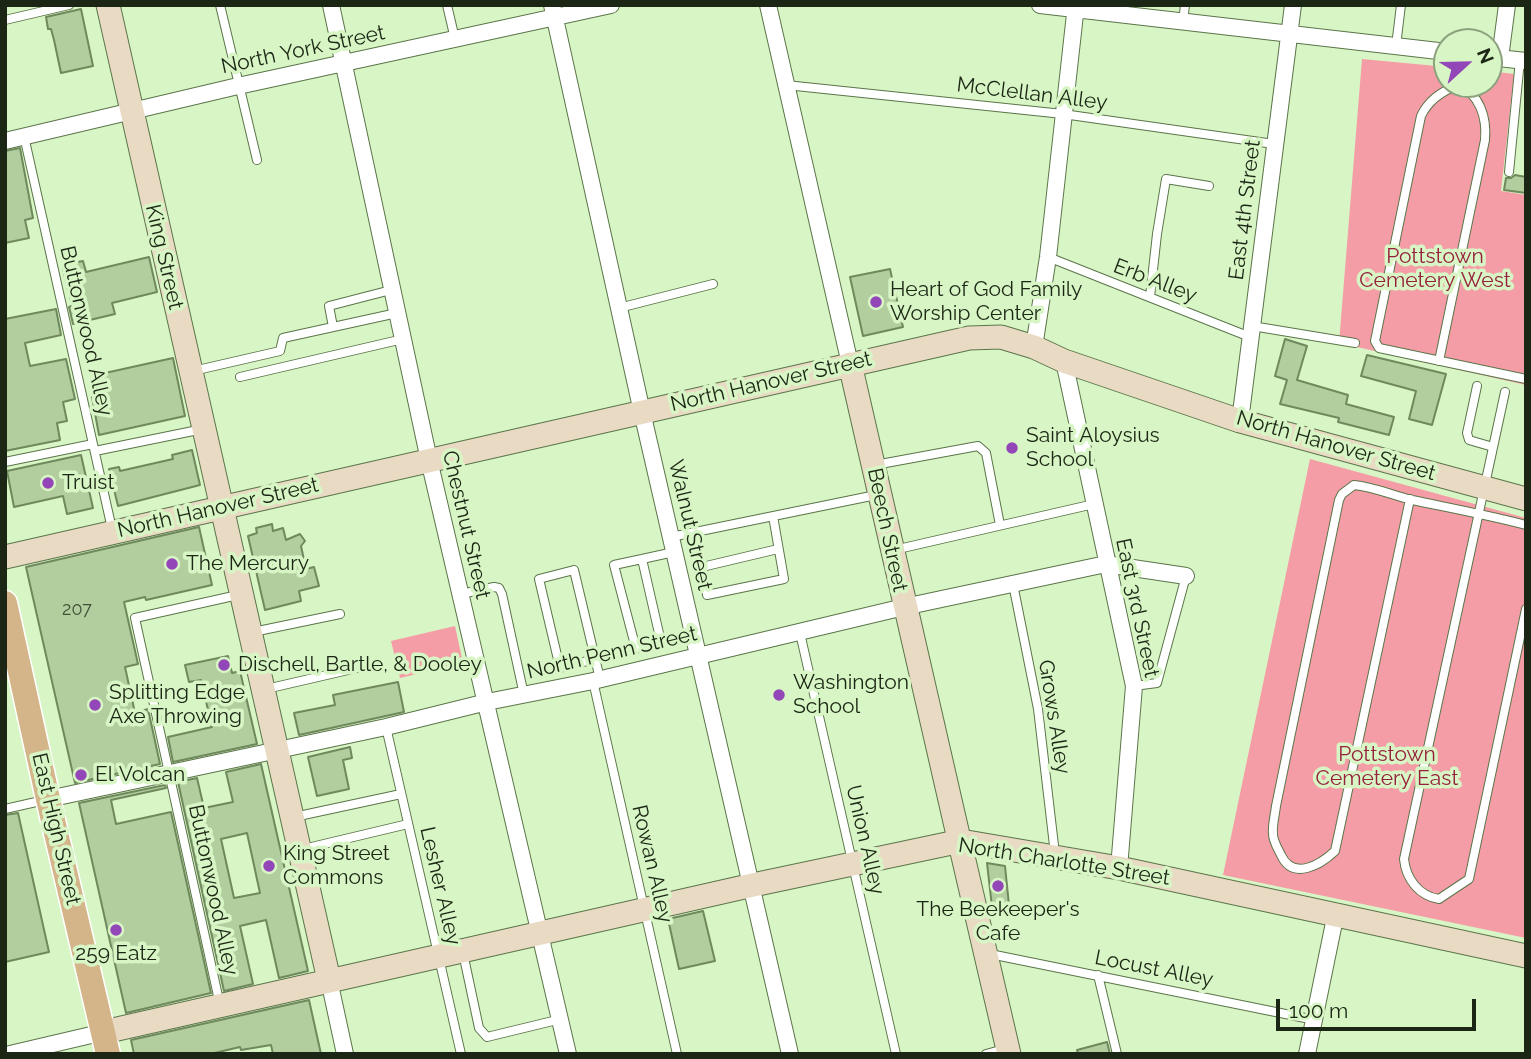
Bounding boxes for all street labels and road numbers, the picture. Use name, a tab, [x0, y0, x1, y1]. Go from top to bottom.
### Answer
street label: North York Street	[219, 20, 387, 80]
street label: McClellan Alley	[955, 72, 1109, 116]
street label: East 4th Street	[1224, 138, 1266, 282]
street label: King Street	[140, 202, 188, 312]
street label: Buttonwood Alley	[54, 243, 118, 419]
street label: Erb Alley	[1110, 254, 1200, 308]
street label: North Hanover Street	[668, 347, 874, 417]
street label: North Hanover Street	[1234, 406, 1438, 486]
street label: Chestnut Street	[437, 448, 495, 602]
street label: Walnut Street	[663, 457, 717, 593]
street label: Beech Street	[862, 466, 912, 594]
street label: North Hanover Street	[115, 473, 321, 543]
street label: East 3rd Street	[1110, 536, 1164, 680]
street label: North Penn Street	[525, 621, 699, 685]
street label: Grows Alley	[1033, 658, 1075, 776]
street label: East High Street	[26, 750, 86, 908]
street label: Union Alley	[840, 783, 890, 897]
street label: Buttonwood Alley	[183, 802, 243, 978]
street label: Rowan Alley	[626, 803, 678, 925]
street label: Lesher Alley	[414, 824, 466, 948]
street label: North Charlotte Street	[956, 833, 1172, 891]
street label: Locust Alley	[1093, 945, 1215, 993]

